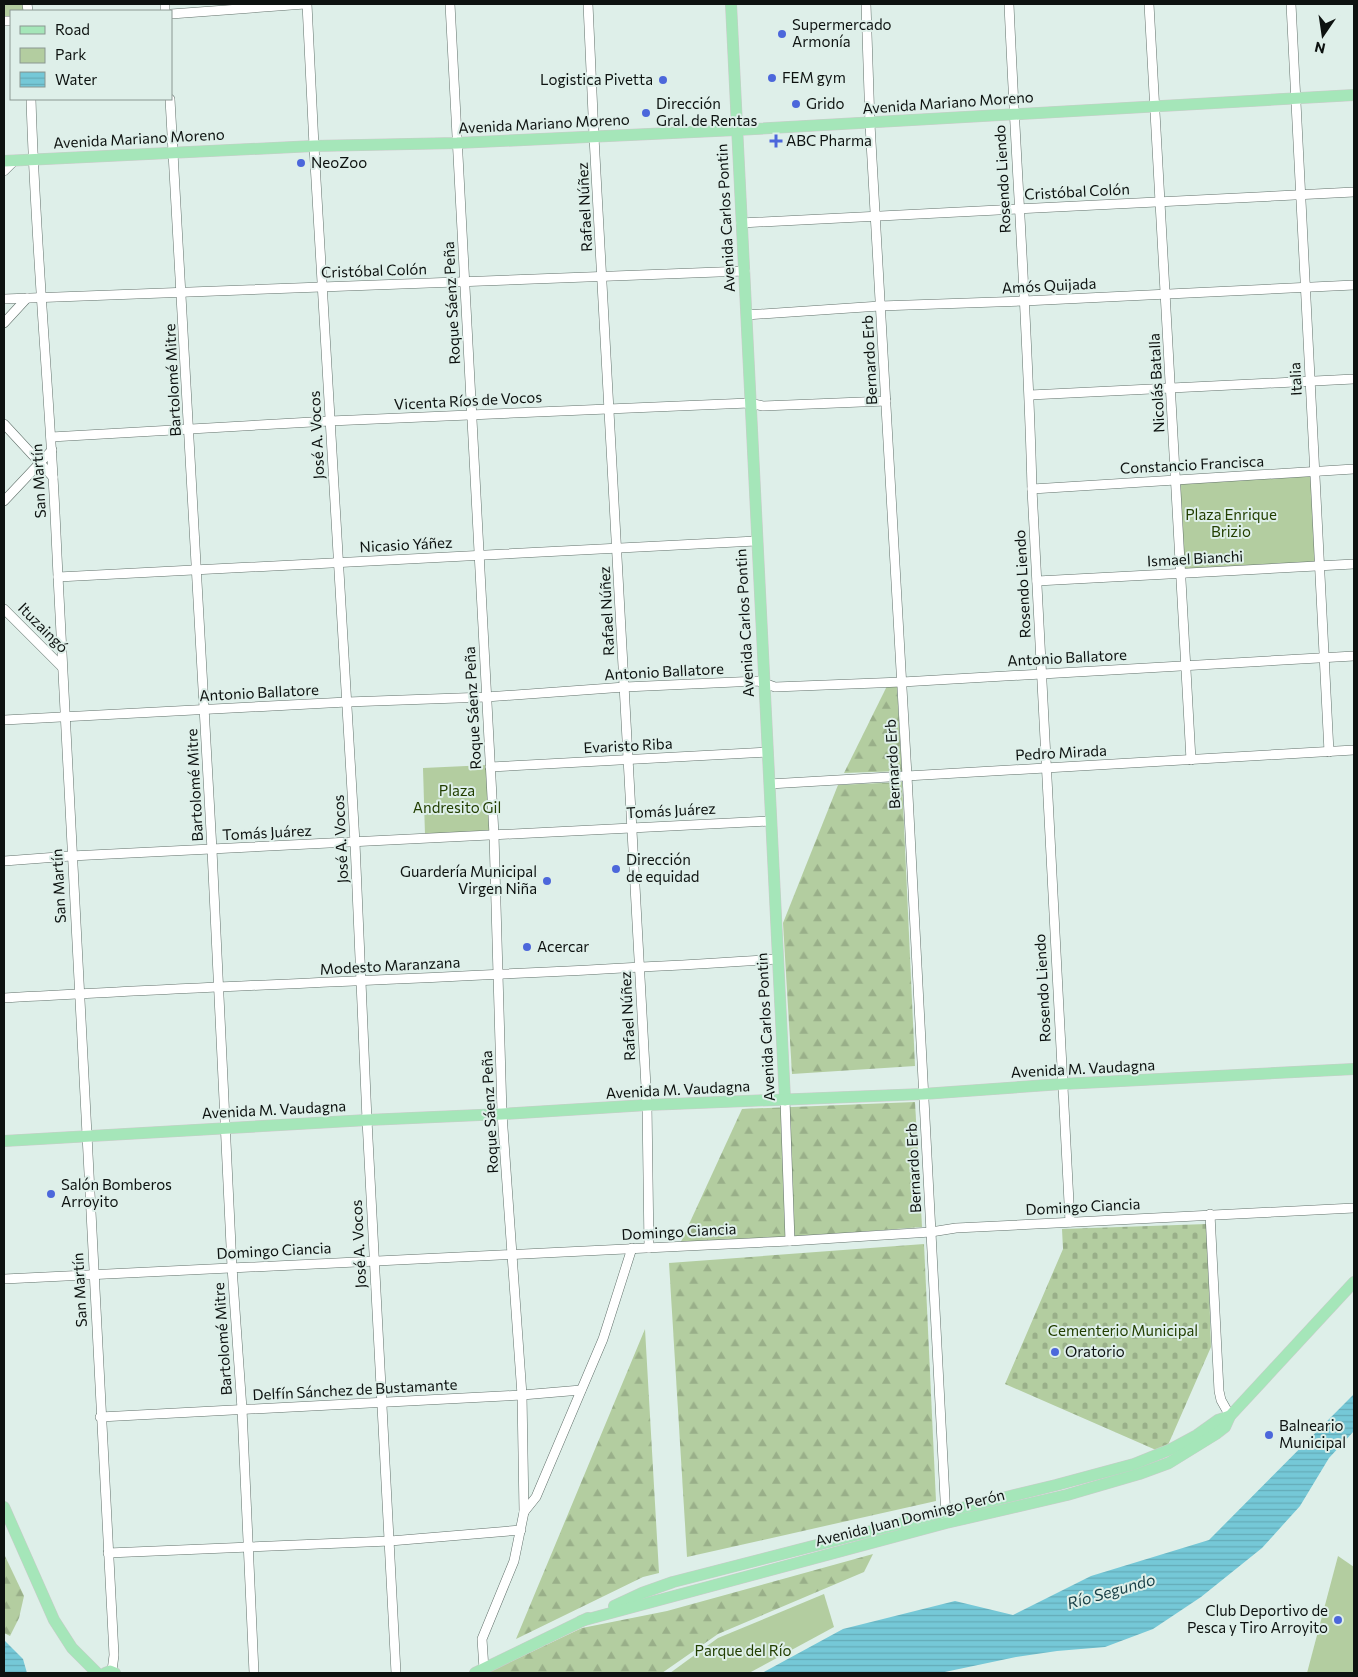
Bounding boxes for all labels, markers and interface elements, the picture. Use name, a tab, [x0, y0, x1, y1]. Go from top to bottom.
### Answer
legend	[10, 10, 172, 100]
north arrow	[1298, 10, 1348, 60]
place label: Supermercado Armonía	[792, 15, 892, 50]
text: Road	[55, 20, 90, 38]
marker: Supermercado Armonía	[776, 28, 788, 40]
text: N	[1313, 39, 1327, 58]
text: Park	[55, 45, 86, 63]
place label: FEM gym	[782, 68, 846, 86]
text: Water	[55, 70, 97, 88]
place label: Logistica Pivetta	[540, 70, 653, 88]
marker: FEM gym	[766, 72, 778, 84]
marker: Logistica Pivetta	[657, 74, 669, 86]
street label: Avenida Mariano Moreno	[862, 87, 1034, 117]
place label: Dirección Gral. de Rentas	[656, 94, 757, 129]
place label: Grido	[806, 94, 845, 112]
marker: Grido	[790, 98, 802, 110]
marker: Dirección Gral. de Rentas	[640, 107, 652, 119]
street label: Avenida Mariano Moreno	[458, 110, 630, 136]
street label: Rosendo Liendo	[990, 124, 1014, 234]
street label: Avenida Mariano Moreno	[53, 125, 225, 151]
place label: ABC Pharma	[786, 131, 872, 149]
marker: ABC Pharma	[770, 135, 782, 147]
street label: Avenida Carlos Pontin	[712, 143, 738, 293]
place label: NeoZoo	[311, 153, 367, 171]
marker: NeoZoo	[295, 157, 307, 169]
street label: Rafael Núñez	[573, 162, 595, 252]
street label: Cristóbal Colón	[1024, 179, 1130, 203]
street label: Roque Sáenz Peña	[439, 241, 463, 365]
street label: Cristóbal Colón	[321, 259, 427, 281]
street label: Amós Quijada	[1001, 274, 1097, 296]
street label: Bernardo Erb	[858, 315, 880, 405]
street label: Bartolomé Mitre	[160, 323, 184, 437]
street label: Nicolás Batalla	[1144, 333, 1168, 433]
street label: Italia	[1285, 362, 1305, 396]
street label: Vicenta Ríos de Vocos	[394, 387, 543, 413]
street label: José A. Vocos	[305, 390, 327, 480]
street label: San Martín	[27, 443, 49, 519]
street label: Constancio Francisca	[1119, 451, 1264, 477]
park label: Plaza Enrique Brizio	[1185, 505, 1277, 540]
street label: Rosendo Liendo	[1010, 529, 1034, 639]
street label: Nicasio Yáñez	[359, 533, 453, 555]
street label: Ismael Bianchi	[1146, 546, 1244, 570]
street label: Avenida Carlos Pontin	[731, 548, 757, 698]
street label: Rafael Núñez	[595, 566, 617, 656]
street label: Ituzaingó	[15, 599, 73, 656]
street label: Antonio Ballatore	[1007, 645, 1127, 669]
street label: Roque Sáenz Peña	[460, 646, 484, 770]
street label: Antonio Ballatore	[604, 659, 724, 683]
street label: Antonio Ballatore	[199, 680, 319, 704]
street label: Bernardo Erb	[881, 719, 903, 809]
street label: Bartolomé Mitre	[182, 728, 206, 842]
street label: Evaristo Riba	[583, 734, 673, 756]
street label: Pedro Mirada	[1015, 741, 1107, 763]
park label: Plaza Andresito Gil	[413, 781, 501, 816]
street label: José A. Vocos	[329, 794, 351, 884]
street label: Tomás Juárez	[626, 799, 716, 821]
street label: Tomás Juárez	[222, 821, 312, 843]
street label: San Martín	[47, 848, 69, 924]
place label: Dirección de equidad	[626, 850, 700, 885]
place label: Guardería Municipal Virgen Niña	[400, 862, 537, 897]
marker: Dirección de equidad	[610, 863, 622, 875]
marker: Guardería Municipal Virgen Niña	[541, 875, 553, 887]
street label: Rosendo Liendo	[1030, 933, 1054, 1043]
place label: Acercar	[537, 937, 589, 955]
marker: Acercar	[521, 941, 533, 953]
street label: Modesto Maranzana	[319, 952, 461, 978]
street label: Avenida Carlos Pontin	[752, 952, 778, 1102]
street label: Rafael Núñez	[616, 971, 638, 1061]
street label: Roque Sáenz Peña	[477, 1050, 501, 1174]
street label: Avenida M. Vaudagna	[1010, 1055, 1156, 1081]
street label: Avenida M. Vaudagna	[605, 1076, 751, 1102]
street label: Avenida M. Vaudagna	[201, 1096, 347, 1122]
street label: Bernardo Erb	[902, 1123, 924, 1213]
place label: Salón Bomberos Arroyito	[61, 1175, 172, 1210]
marker: Salón Bomberos Arroyito	[45, 1188, 57, 1200]
street label: Domingo Ciancia	[1025, 1194, 1141, 1218]
street label: José A. Vocos	[347, 1199, 369, 1289]
street label: Domingo Ciancia	[621, 1219, 737, 1243]
street label: Domingo Ciancia	[216, 1238, 332, 1262]
street label: San Martín	[68, 1252, 90, 1328]
street label: Bartolomé Mitre	[209, 1282, 235, 1396]
park label: Cementerio Municipal	[1048, 1321, 1198, 1339]
place label: Oratorio	[1065, 1342, 1125, 1360]
marker: Oratorio	[1049, 1346, 1061, 1358]
street label: Delfín Sánchez de Bustamante	[252, 1375, 458, 1403]
place label: Balneario Municipal	[1279, 1416, 1346, 1451]
marker: Balneario Municipal	[1263, 1429, 1275, 1441]
street label: Avenida Juan Domingo Perón	[813, 1485, 1006, 1549]
water label: Río Segundo	[1065, 1569, 1157, 1612]
place label: Club Deportivo de Pesca y Tiro Arroyito	[1187, 1601, 1328, 1636]
marker: Club Deportivo de Pesca y Tiro Arroyito	[1332, 1614, 1344, 1626]
park label: Parque del Río	[694, 1641, 792, 1659]

